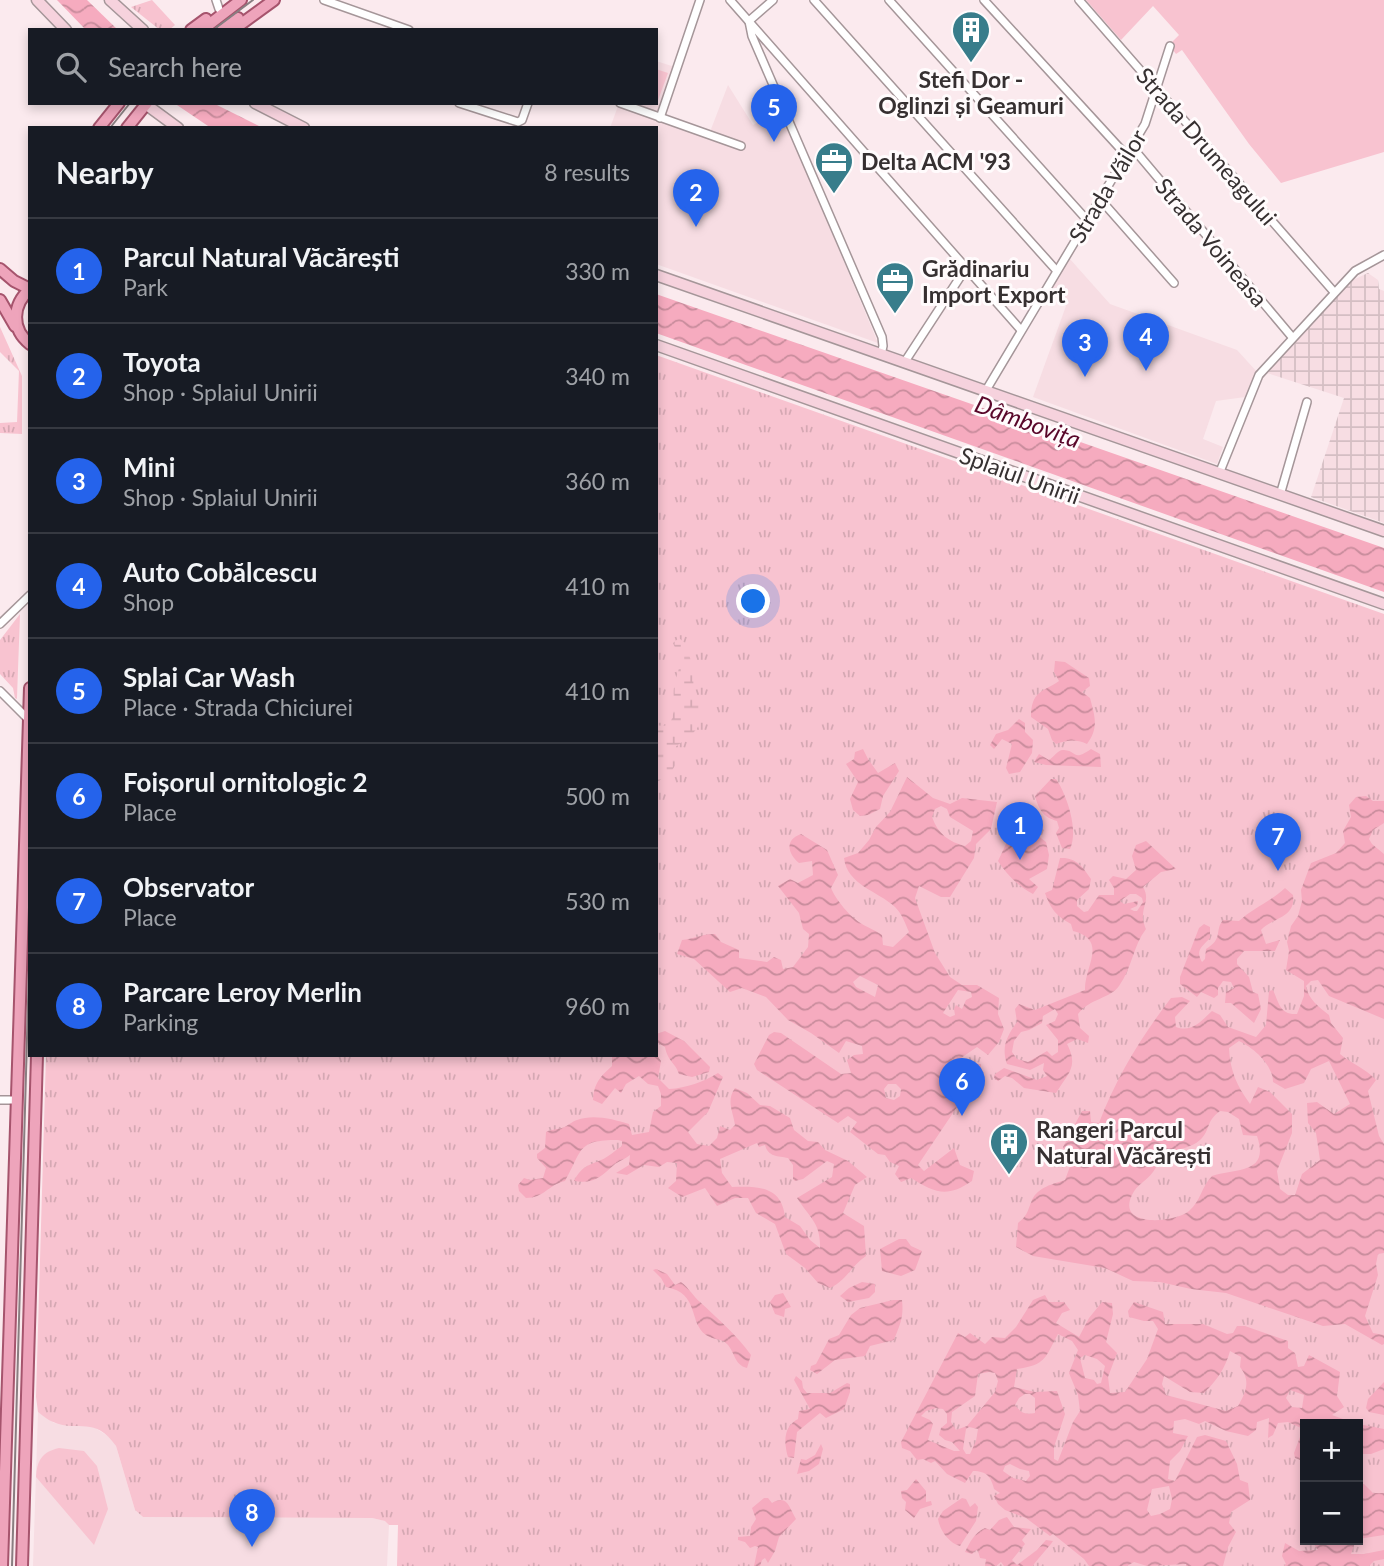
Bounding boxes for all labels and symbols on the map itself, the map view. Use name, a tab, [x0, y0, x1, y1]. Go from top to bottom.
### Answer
building icon: Stefi Dor - Oglinzi și Geamuri	[950, 9, 992, 64]
street label: Strada Drumeagului	[1131, 62, 1283, 230]
place label: Stefi Dor - Oglinzi și Geamuri	[878, 65, 1064, 119]
pin: 5	[751, 84, 797, 142]
street label: Strada Văilor	[1062, 124, 1152, 248]
office icon: Delta ACM '93	[813, 140, 855, 195]
place label: Delta ACM '93	[861, 147, 1011, 175]
pin: 2	[673, 169, 719, 227]
street label: Strada Voineasa	[1150, 172, 1274, 312]
place label: Grădinariu Import Export	[922, 254, 1066, 308]
office icon: Grădinariu Import Export	[874, 260, 916, 315]
pin: 4	[1123, 313, 1169, 371]
pin: 3	[1062, 319, 1108, 377]
water label: Dâmbovița	[971, 389, 1085, 453]
street label: Splaiul Unirii	[956, 440, 1084, 510]
your location	[736, 584, 770, 618]
pin: 1	[997, 802, 1043, 860]
pin: 7	[1255, 813, 1301, 871]
pin: 6	[939, 1058, 985, 1116]
place label: Rangeri Parcul Natural Văcărești	[1036, 1115, 1211, 1169]
building icon: Rangeri Parcul Natural Văcărești	[988, 1121, 1030, 1176]
pin: 8	[229, 1489, 275, 1547]

